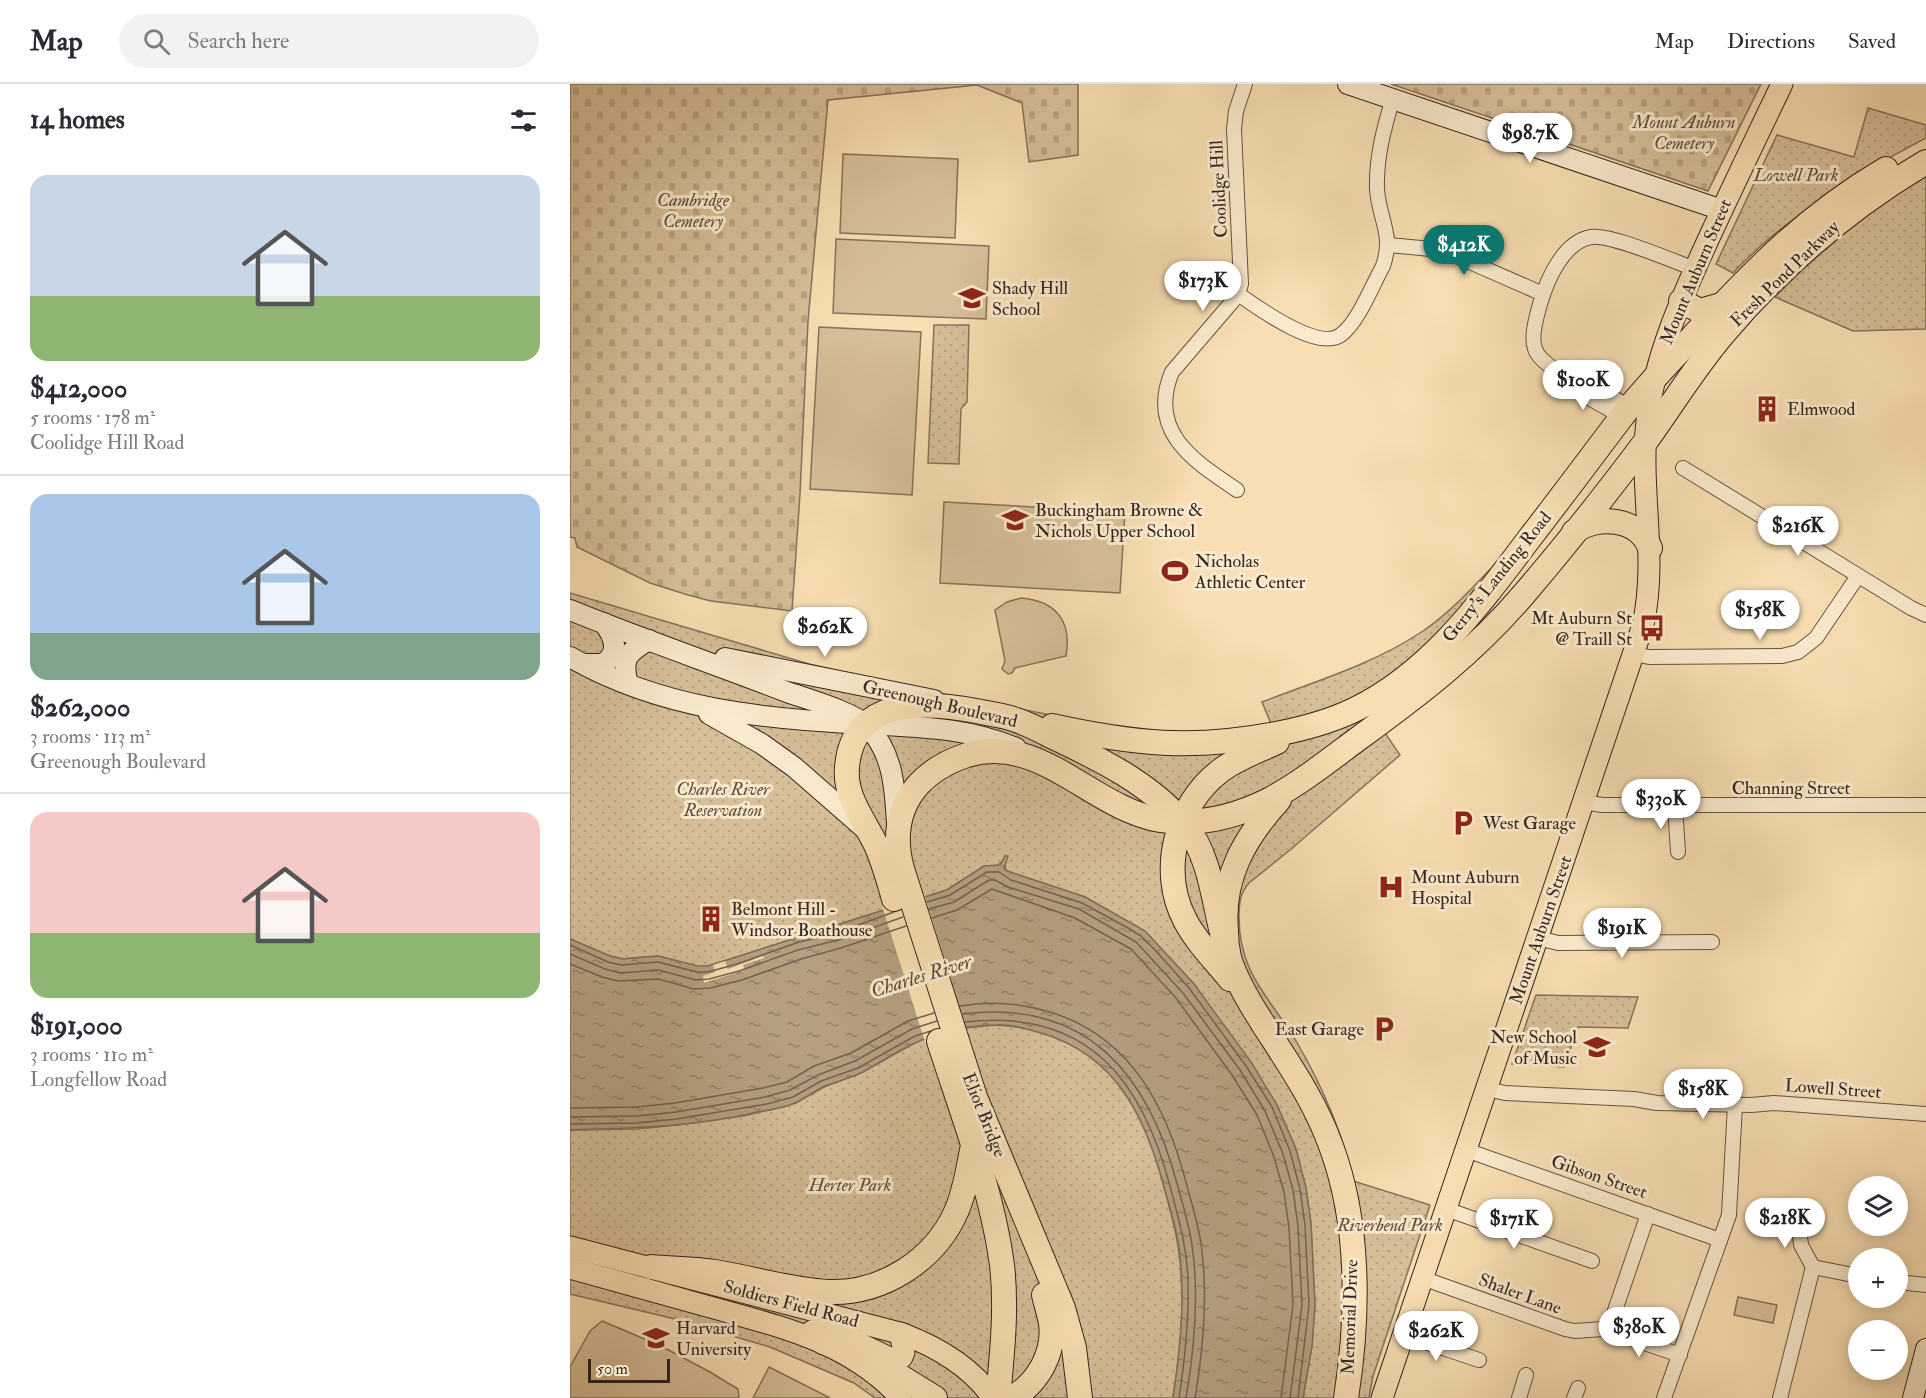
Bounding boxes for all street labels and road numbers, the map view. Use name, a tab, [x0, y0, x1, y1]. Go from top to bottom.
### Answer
street label: Coolidge Hill	[1205, 139, 1233, 238]
street label: Mount Auburn Street	[1655, 196, 1737, 348]
street label: Fresh Pond Parkway	[1725, 215, 1845, 332]
street label: Gerry's Landing Road	[1437, 507, 1557, 647]
street label: Greenough Boulevard	[860, 675, 1020, 733]
street label: Channing Street	[1732, 777, 1851, 800]
street label: Mount Auburn Street	[1505, 852, 1577, 1007]
street label: Eliot Bridge	[957, 1069, 1011, 1161]
street label: Lowell Street	[1784, 1074, 1882, 1104]
street label: Gibson Street	[1548, 1150, 1650, 1204]
street label: Memorial Drive	[1336, 1258, 1364, 1375]
street label: Shaler Lane	[1475, 1268, 1565, 1320]
street label: Soldiers Field Road	[721, 1275, 861, 1333]

